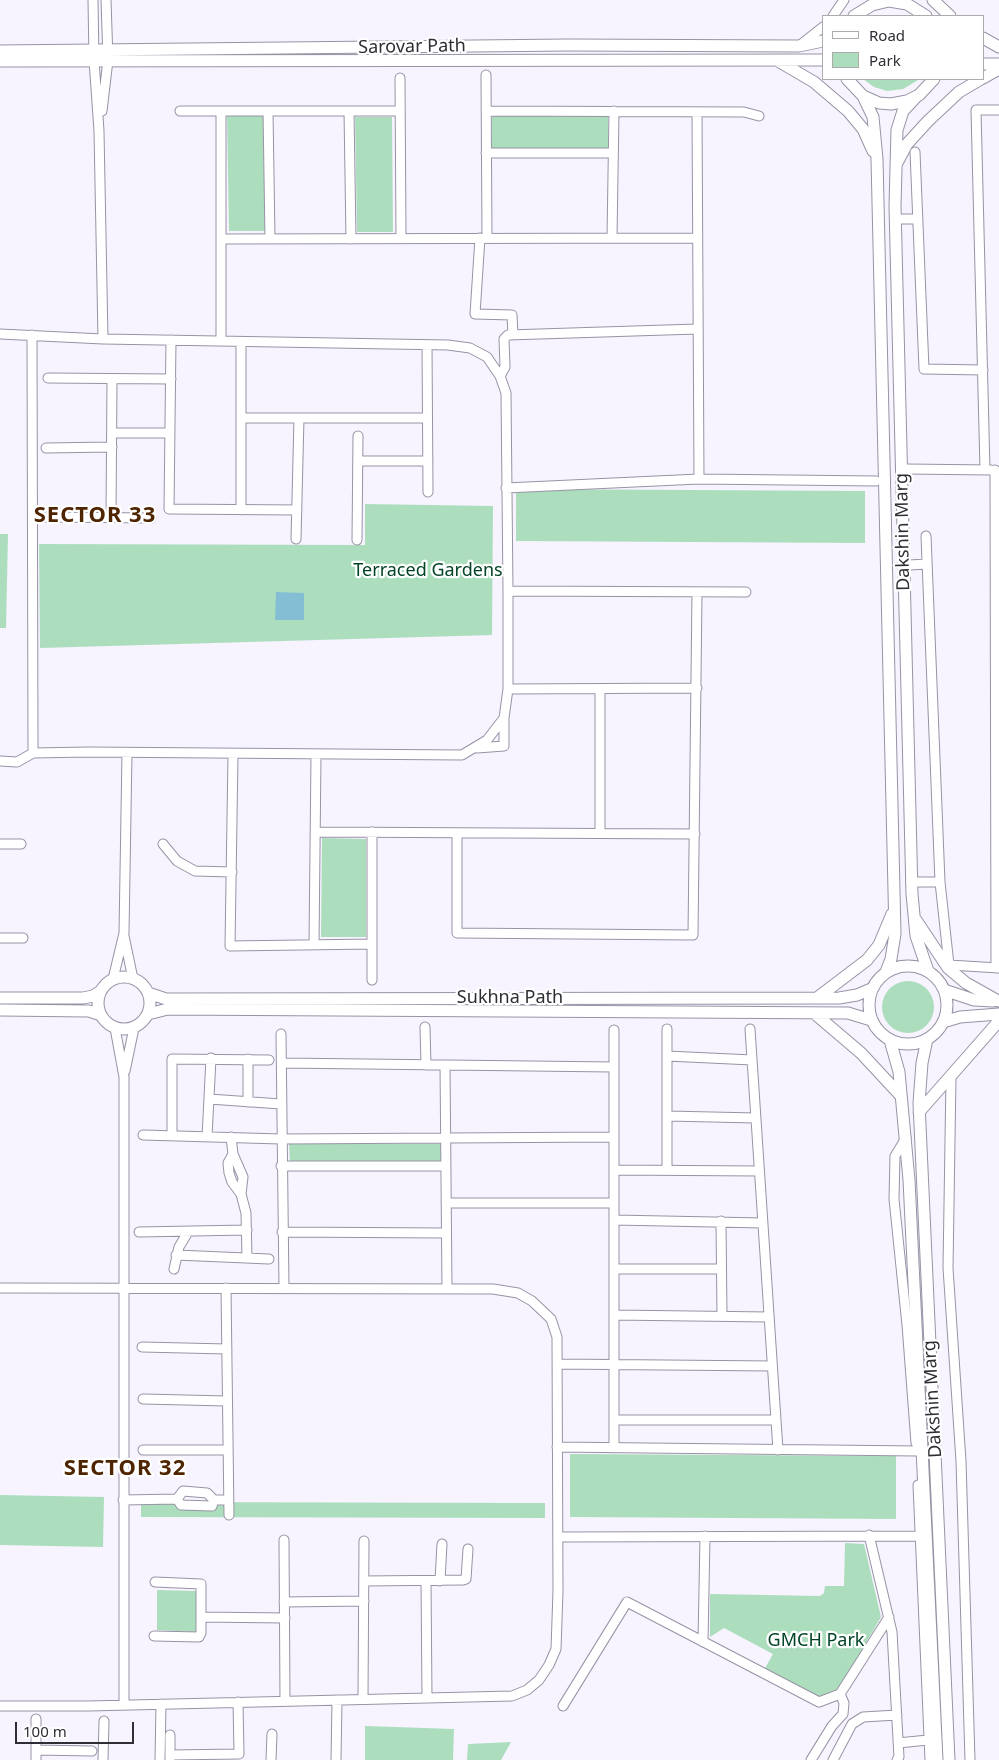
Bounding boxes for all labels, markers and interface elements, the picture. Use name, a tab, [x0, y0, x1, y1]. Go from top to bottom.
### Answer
legend	[822, 15, 984, 80]
text: Road	[869, 25, 905, 45]
street label: Sarovar Path	[358, 35, 466, 59]
text: Park	[869, 50, 901, 70]
street label: Dakshin Marg	[891, 473, 915, 591]
district label: SECTOR 33	[33, 503, 157, 529]
park label: Terraced Gardens	[353, 560, 503, 582]
street label: Sukhna Path	[457, 987, 563, 1009]
street label: Dakshin Marg	[919, 1340, 947, 1458]
district label: SECTOR 32	[63, 1456, 187, 1482]
park label: GMCH Park	[768, 1630, 864, 1652]
scale bar	[18, 1712, 136, 1744]
text: 100 m	[23, 1721, 67, 1741]

